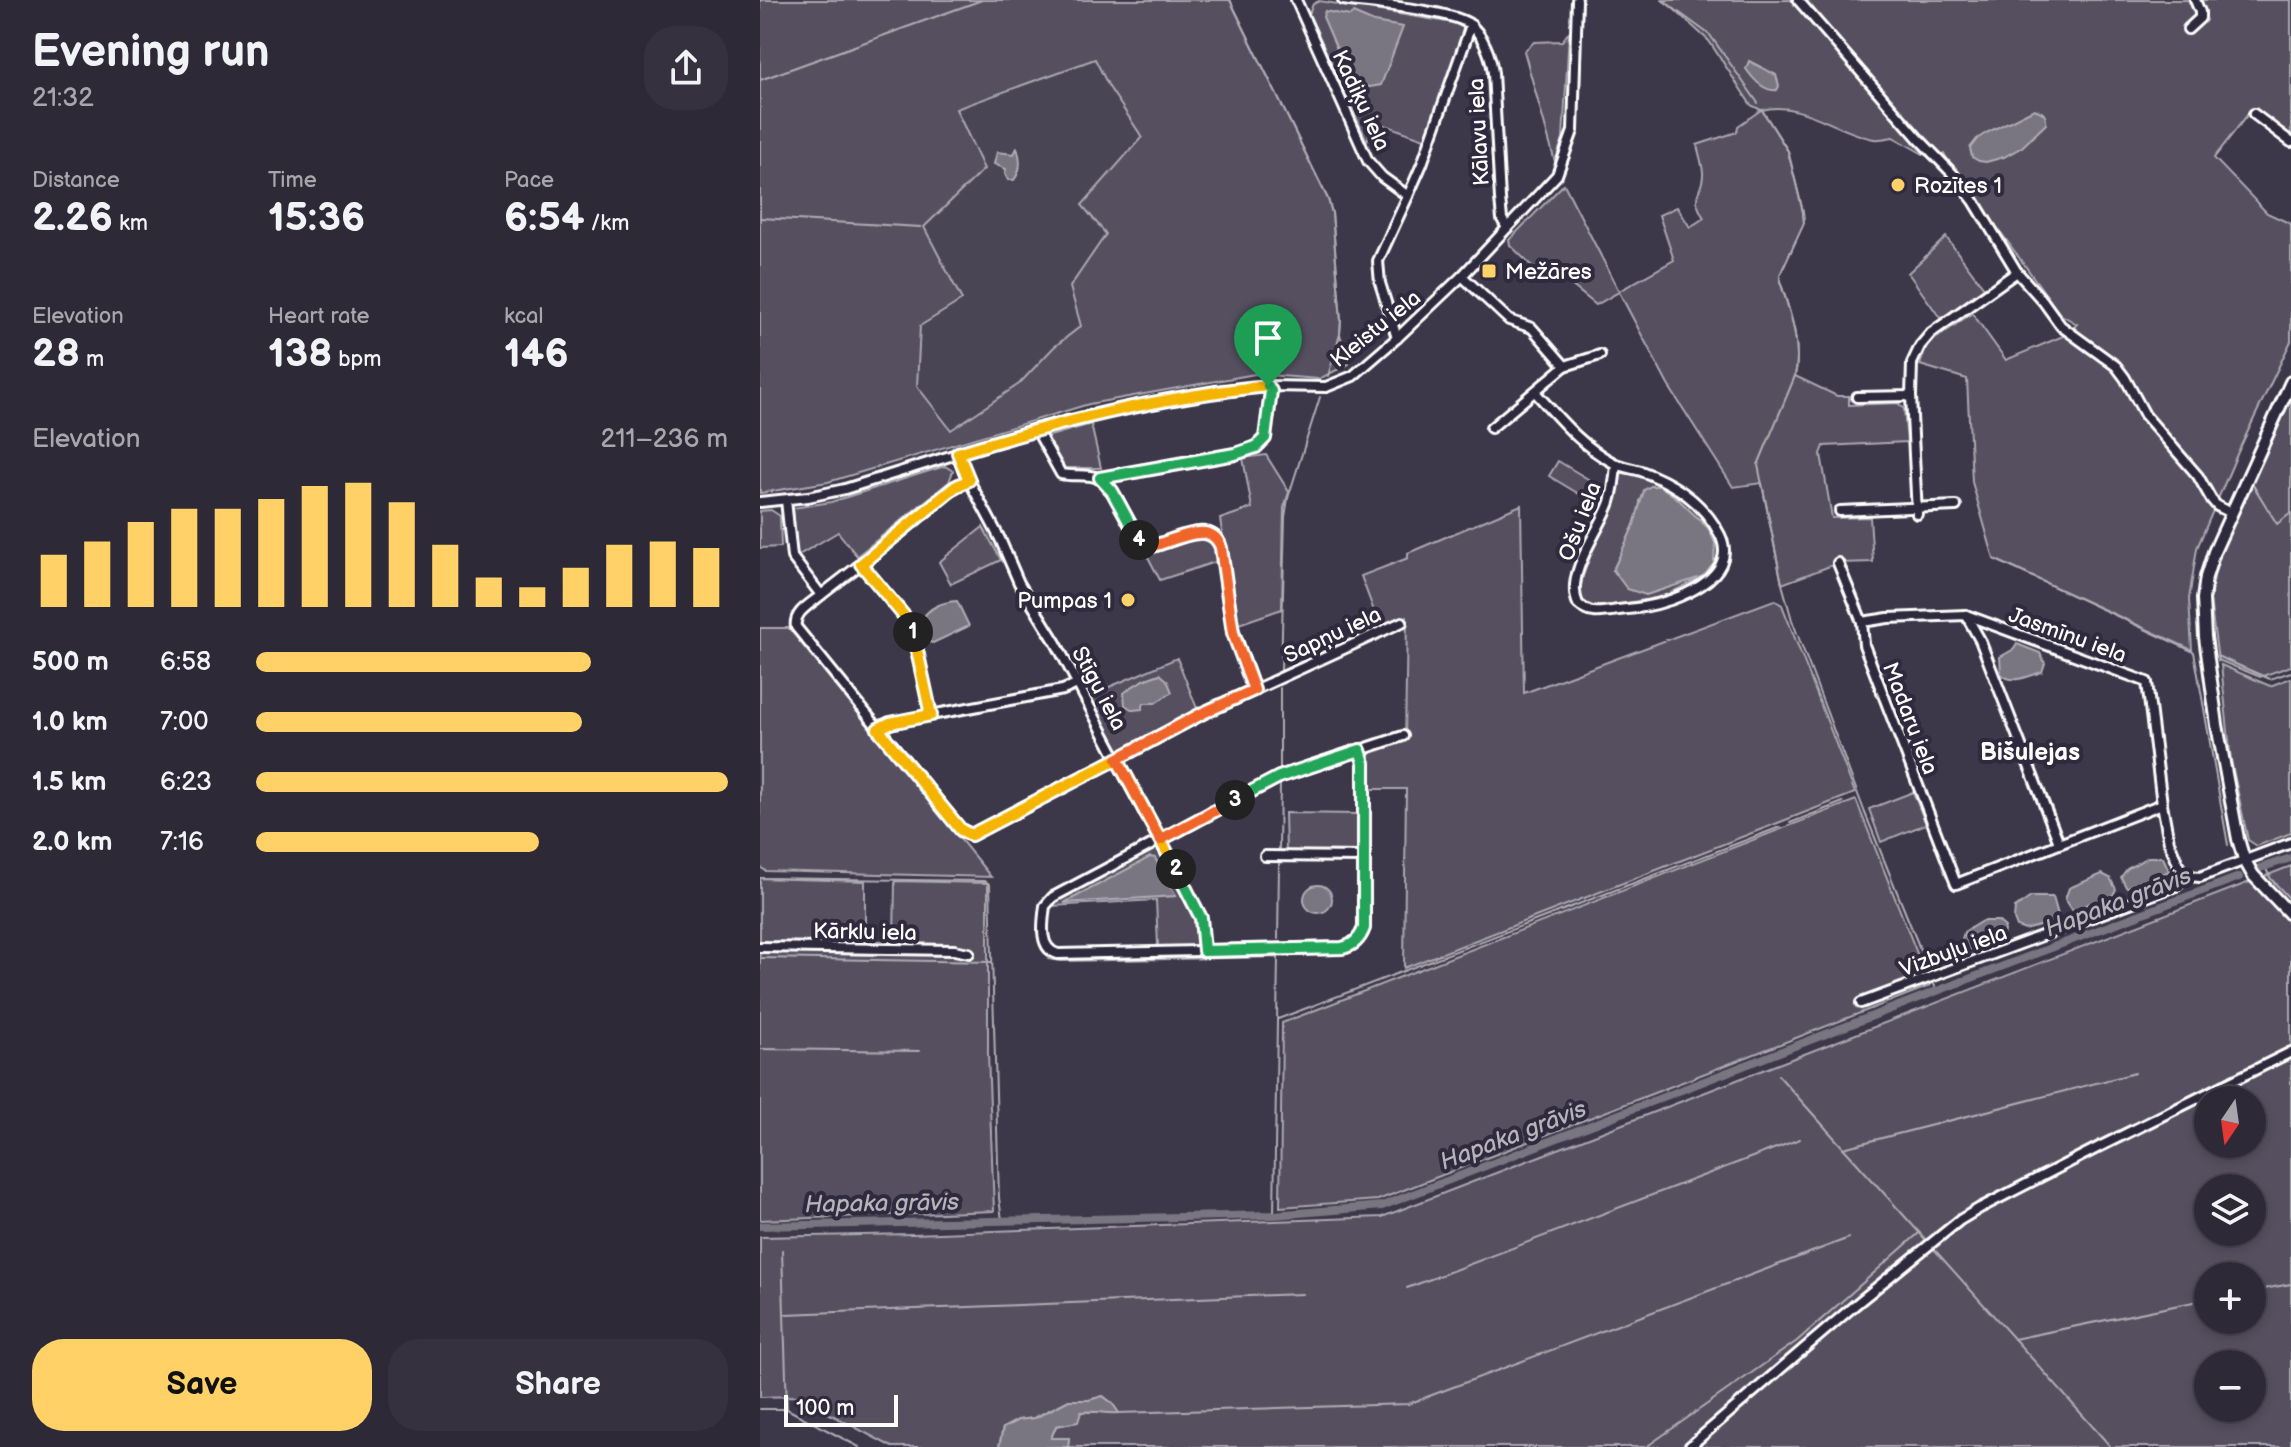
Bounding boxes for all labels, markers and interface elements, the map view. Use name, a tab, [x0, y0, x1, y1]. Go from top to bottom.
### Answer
text: Evening run	[32, 26, 269, 79]
button: share	[644, 26, 728, 110]
street label: Kadiķu iela	[1326, 46, 1396, 155]
street label: Kālavu iela	[1463, 77, 1496, 186]
text: 21:32	[32, 83, 94, 114]
text: Distance	[32, 167, 120, 194]
text: Time	[268, 167, 317, 194]
text: Pace	[504, 167, 554, 194]
place label: Rozītes 1	[1914, 173, 2002, 200]
marker: Rozītes 1	[1889, 176, 1907, 194]
text: 2.26	[32, 194, 113, 242]
text: 15:36	[268, 194, 365, 242]
text: 6:54	[504, 194, 584, 242]
text: km	[113, 210, 148, 237]
text: /km	[584, 210, 629, 237]
place label: Mežāres	[1505, 259, 1592, 286]
marker: Mežāres	[1480, 262, 1498, 280]
street label: Kleistu iela	[1325, 285, 1427, 374]
text: Elevation	[32, 303, 124, 330]
text: Heart rate	[268, 303, 370, 330]
text: kcal	[504, 303, 543, 330]
pin	[1234, 304, 1302, 386]
icon: arrive	[1246, 316, 1290, 360]
text: 28	[32, 330, 80, 378]
text: 138	[268, 330, 332, 378]
text: 146	[504, 330, 569, 378]
text: m	[80, 346, 104, 373]
text: bpm	[332, 346, 382, 373]
text: Elevation	[32, 424, 140, 455]
text: 211–236 m	[601, 424, 728, 455]
street label: Ošu iela	[1553, 478, 1608, 565]
pin: 4	[1119, 520, 1159, 560]
text: 4	[1133, 526, 1145, 553]
place label: Pumpas 1	[1017, 588, 1112, 615]
marker: Pumpas 1	[1119, 591, 1137, 609]
street label: Sapņu iela	[1280, 601, 1386, 670]
street label: Jasmīnu iela	[2005, 602, 2130, 669]
pin: 1	[893, 612, 933, 652]
text: 1	[908, 618, 918, 645]
street label: Stīgu iela	[1065, 642, 1132, 735]
text: 500 m	[32, 647, 109, 678]
text: 6:58	[160, 647, 211, 678]
street label: Madaru iela	[1876, 659, 1943, 778]
text: 1.0 km	[32, 707, 108, 738]
text: 7:00	[160, 707, 209, 738]
district label: Bišulejas	[1980, 738, 2080, 767]
text: 1.5 km	[32, 767, 107, 798]
text: 6:23	[160, 767, 212, 798]
pin: 3	[1215, 780, 1255, 820]
text: 3	[1229, 786, 1241, 813]
text: 2.0 km	[32, 827, 112, 858]
text: 7:16	[160, 827, 204, 858]
pin: 2	[1156, 849, 1196, 889]
text: 2	[1169, 855, 1183, 882]
water label: Hapaka grāvis	[2041, 861, 2195, 944]
street label: Kārklu iela	[813, 918, 917, 947]
street label: Vizbuļu iela	[1896, 920, 2011, 983]
north arrow	[2194, 1086, 2266, 1158]
map controls	[2194, 1086, 2266, 1422]
water label: Hapaka grāvis	[1436, 1094, 1590, 1177]
button: layers	[2194, 1174, 2266, 1246]
water label: Hapaka grāvis	[805, 1188, 959, 1219]
button: +	[2194, 1262, 2266, 1334]
button: Save	[32, 1339, 372, 1431]
button: Share	[388, 1339, 728, 1431]
button: −	[2194, 1350, 2266, 1422]
scale bar	[784, 1391, 898, 1427]
text: 100 m	[796, 1395, 855, 1422]

